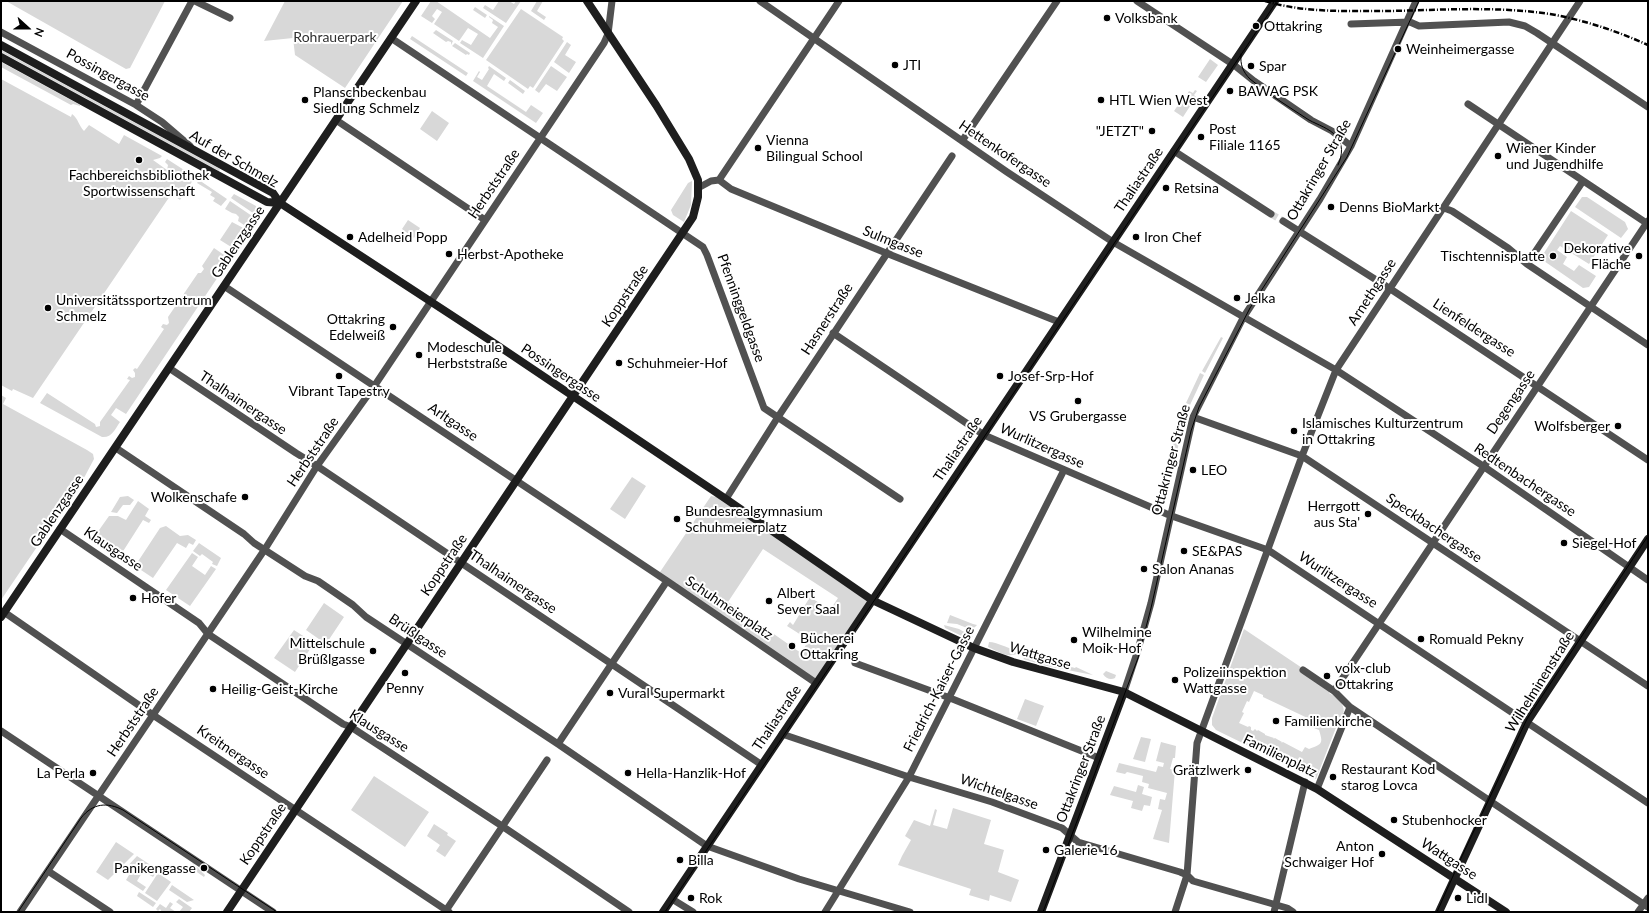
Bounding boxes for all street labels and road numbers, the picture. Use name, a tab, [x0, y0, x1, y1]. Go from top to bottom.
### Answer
street label: Possingergasse	[63, 45, 153, 105]
street label: Ottakringer Straße	[1283, 116, 1355, 224]
street label: Hettenkofergasse	[956, 117, 1054, 191]
street label: Auf der Schmelz	[186, 127, 282, 191]
street label: Thaliastraße	[1111, 144, 1167, 216]
street label: Herbststraße	[465, 146, 523, 222]
street label: Gablenzgasse	[208, 203, 268, 281]
street label: Sulmgasse	[860, 222, 926, 262]
street label: Pfenninggeldgasse	[714, 252, 768, 364]
street label: Arnethgasse	[1344, 255, 1400, 329]
street label: Koppstraße	[598, 262, 652, 330]
street label: Hasnerstraße	[798, 280, 856, 358]
street label: Lienfeldergasse	[1430, 295, 1518, 361]
street label: Possingergasse	[518, 340, 604, 406]
street label: Degengasse	[1483, 367, 1539, 437]
street label: Thalhaimergasse	[196, 368, 290, 438]
street label: Arltgasse	[425, 399, 481, 445]
street label: Ottakringer Straße	[1148, 403, 1194, 517]
street label: Thaliastraße	[930, 413, 986, 485]
street label: Herbststraße	[284, 414, 342, 490]
street label: Wurlitzergasse	[997, 420, 1087, 472]
street label: Redtenbachergasse	[1471, 440, 1579, 520]
street label: Gablenzgasse	[27, 472, 87, 550]
street label: Speckbachergasse	[1383, 490, 1485, 566]
street label: Klausgasse	[80, 523, 146, 575]
street label: Koppstraße	[417, 531, 471, 599]
street label: Thalhaimergasse	[466, 547, 560, 617]
street label: Wurlitzergasse	[1295, 548, 1381, 612]
street label: Schuhmeierplatz	[682, 573, 776, 643]
street label: Brüßlgasse	[386, 610, 450, 662]
street label: Friedrich-Kaiser-Gasse	[900, 623, 978, 755]
street label: Wilhelminenstraße	[1502, 628, 1578, 736]
street label: Wattgasse	[1007, 639, 1073, 673]
street label: Thaliastraße	[749, 682, 805, 754]
street label: Herbststraße	[104, 684, 162, 760]
street label: Klausgasse	[346, 706, 412, 756]
street label: Ottakringer Straße	[1053, 713, 1109, 825]
street label: Kreitnergasse	[194, 722, 272, 782]
street label: Familienplatz	[1240, 731, 1320, 781]
street label: Wichtelgasse	[958, 771, 1040, 813]
street label: Koppstraße	[236, 800, 290, 868]
street label: Wattgasse	[1418, 835, 1480, 883]

